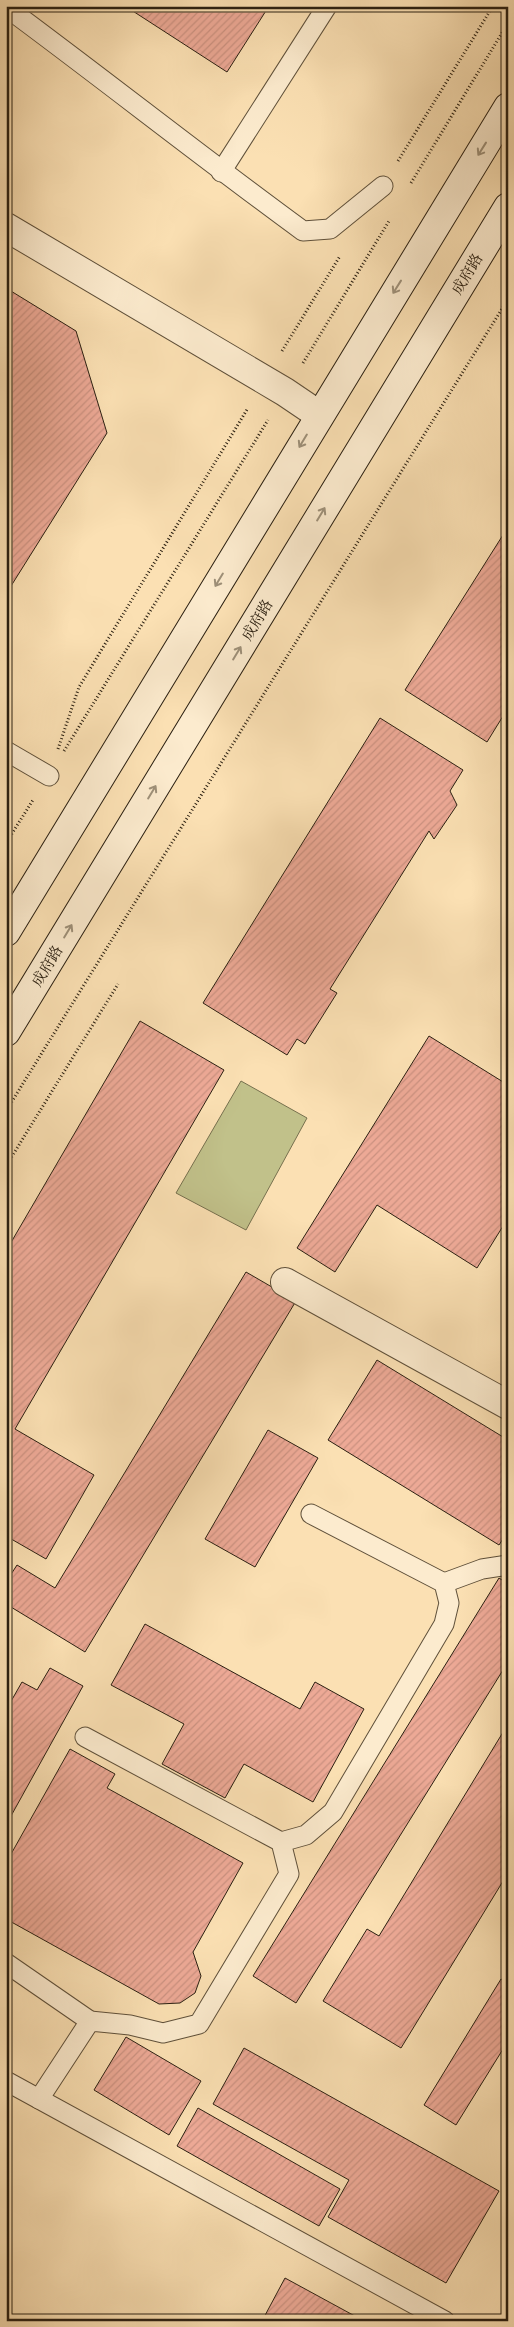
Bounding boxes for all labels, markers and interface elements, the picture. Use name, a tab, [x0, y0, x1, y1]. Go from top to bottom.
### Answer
one-way arrow	[477, 141, 487, 155]
street label: 成府路	[448, 250, 486, 298]
one-way arrow	[392, 280, 402, 294]
one-way arrow	[298, 433, 308, 447]
one-way arrow	[317, 508, 327, 522]
one-way arrow	[214, 572, 224, 586]
street label: 成府路	[238, 596, 276, 644]
one-way arrow	[232, 646, 242, 660]
one-way arrow	[148, 785, 158, 799]
one-way arrow	[63, 924, 73, 938]
street label: 成府路	[28, 942, 66, 990]

